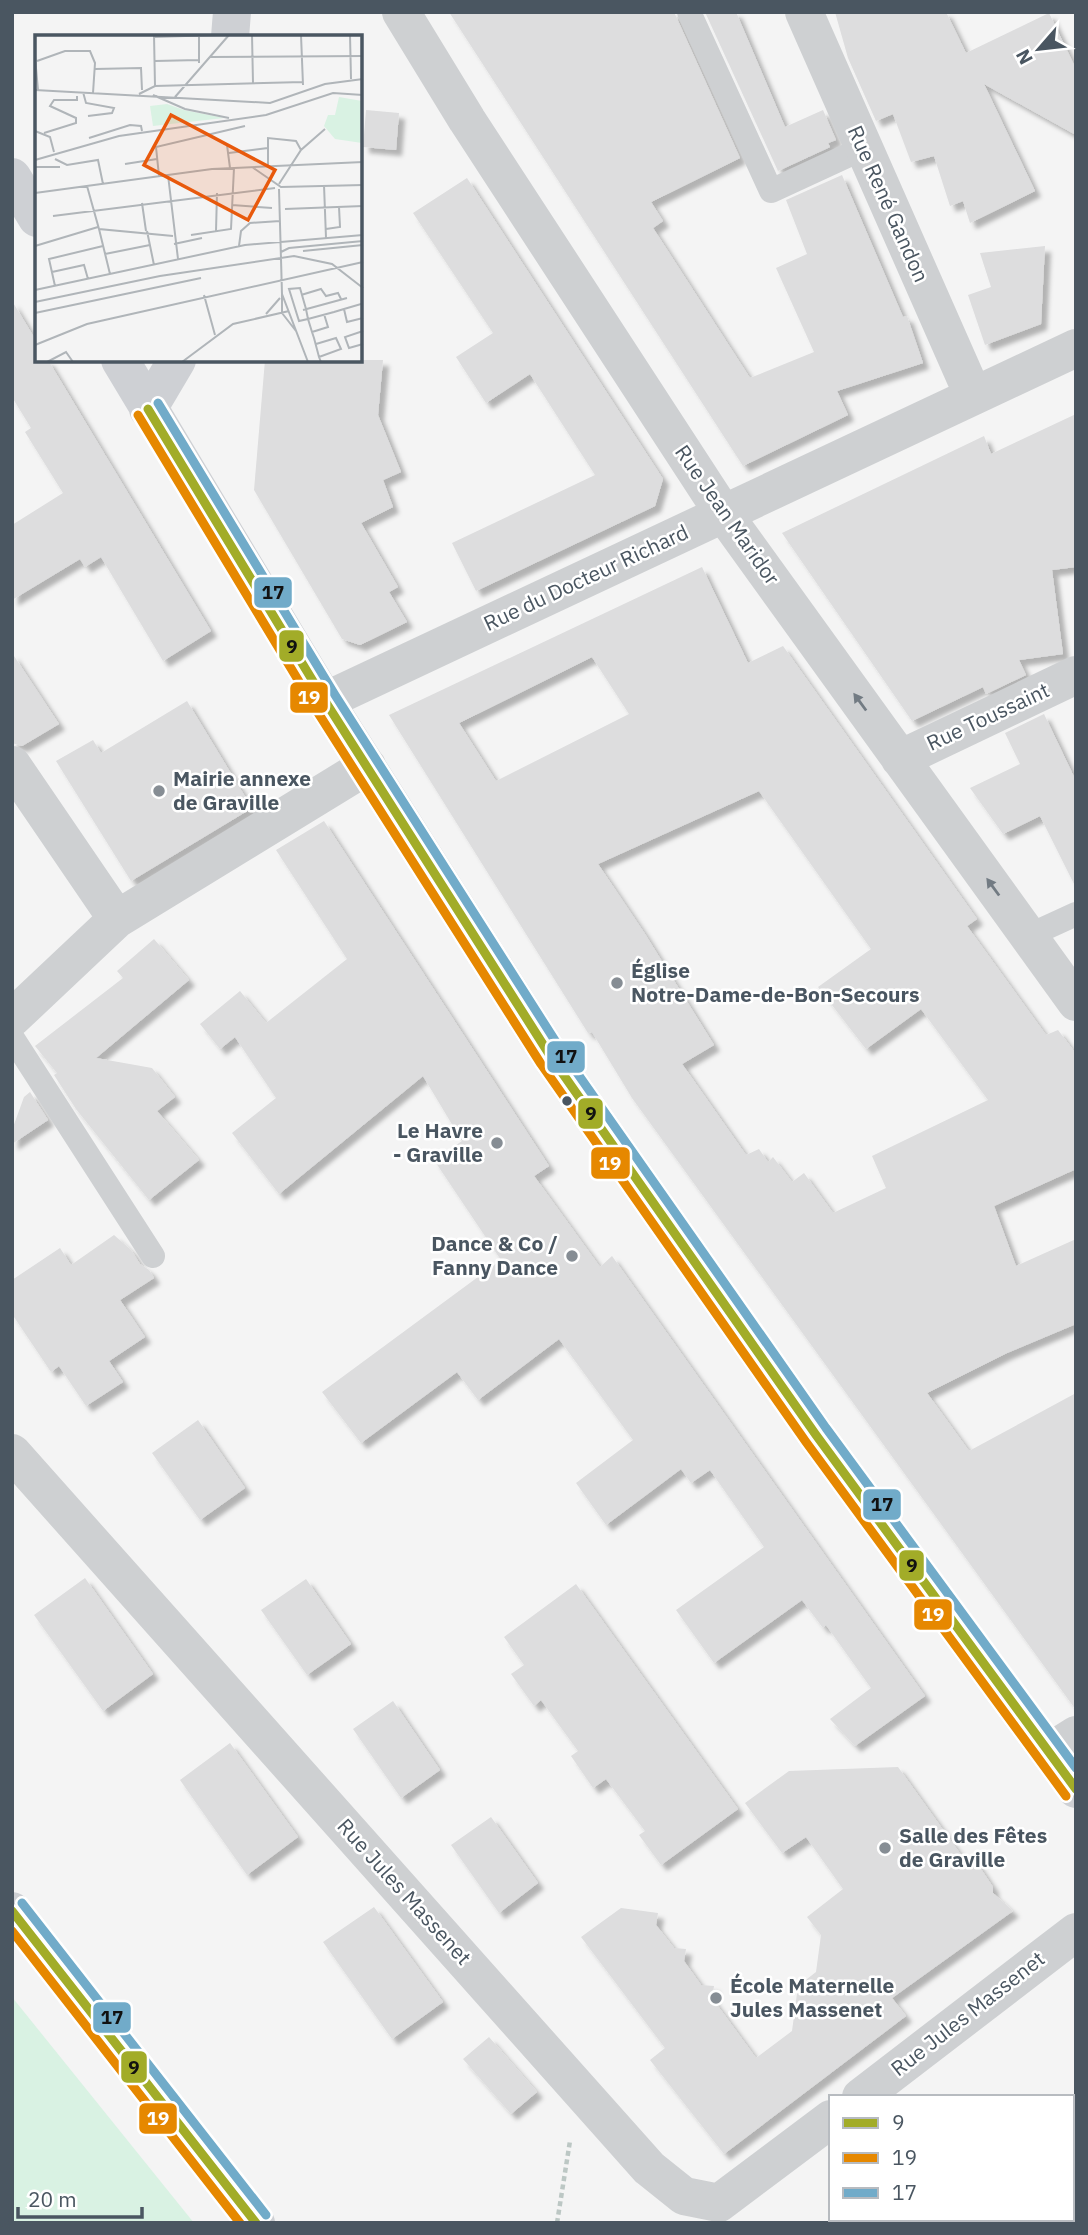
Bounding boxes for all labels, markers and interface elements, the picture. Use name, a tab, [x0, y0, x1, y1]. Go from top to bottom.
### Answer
north arrow	[1004, 14, 1074, 84]
inset map	[35, 35, 362, 362]
text: N	[1010, 45, 1038, 69]
street label: Rue René Gandon	[842, 121, 936, 286]
street label: Rue Jean Maridor	[669, 439, 787, 590]
street label: Rue du Docteur Richard	[479, 517, 693, 637]
line badge: 17	[253, 576, 293, 609]
text: 17	[262, 580, 284, 604]
line badge: 9	[278, 629, 305, 663]
text: 9	[286, 634, 298, 658]
street label: Rue Toussaint	[922, 675, 1053, 757]
line badge: 19	[289, 681, 329, 714]
text: 19	[298, 685, 320, 709]
one-way arrow	[853, 693, 867, 711]
place label: Mairie annexe de Graville	[173, 764, 311, 816]
marker: Mairie annexe de Graville	[151, 783, 167, 799]
one-way arrow	[986, 878, 1000, 896]
place label: Église Notre-Dame-de-Bon-Secours	[631, 956, 920, 1008]
marker: Église Notre-Dame-de-Bon-Secours	[609, 975, 625, 991]
line badge: 17	[546, 1040, 586, 1074]
text: 17	[555, 1044, 577, 1068]
unlabelled marker	[560, 1094, 574, 1108]
line badge: 9	[577, 1097, 604, 1130]
text: 9	[585, 1101, 597, 1125]
place label: Le Havre - Graville	[393, 1116, 483, 1168]
marker: Le Havre - Graville	[489, 1135, 505, 1151]
line badge: 19	[590, 1146, 631, 1180]
text: 19	[599, 1151, 621, 1175]
place label: Dance & Co / Fanny Dance	[431, 1229, 558, 1281]
marker: Dance & Co / Fanny Dance	[564, 1248, 580, 1264]
line badge: 17	[862, 1488, 902, 1521]
text: 17	[871, 1492, 893, 1516]
line badge: 9	[898, 1549, 925, 1582]
text: 9	[906, 1553, 918, 1577]
line badge: 19	[913, 1598, 953, 1631]
text: 19	[922, 1602, 944, 1626]
street label: Rue Jules Massenet	[331, 1812, 478, 1971]
place label: Salle des Fêtes de Graville	[899, 1821, 1047, 1873]
marker: Salle des Fêtes de Graville	[877, 1840, 893, 1856]
street label: Rue Jules Massenet	[885, 1944, 1050, 2082]
place label: École Maternelle Jules Massenet	[730, 1971, 894, 2023]
marker: École Maternelle Jules Massenet	[708, 1990, 724, 2006]
line badge: 17	[92, 2001, 132, 2034]
text: 17	[101, 2005, 123, 2029]
line badge: 9	[120, 2050, 148, 2084]
text: 9	[128, 2055, 140, 2079]
legend	[829, 2095, 1074, 2221]
line badge: 19	[138, 2102, 178, 2135]
text: 19	[147, 2106, 169, 2130]
text: 9	[892, 2108, 905, 2136]
text: 19	[892, 2143, 917, 2171]
scale bar	[18, 2176, 142, 2220]
text: 17	[892, 2178, 917, 2206]
text: 20 m	[28, 2185, 77, 2213]

